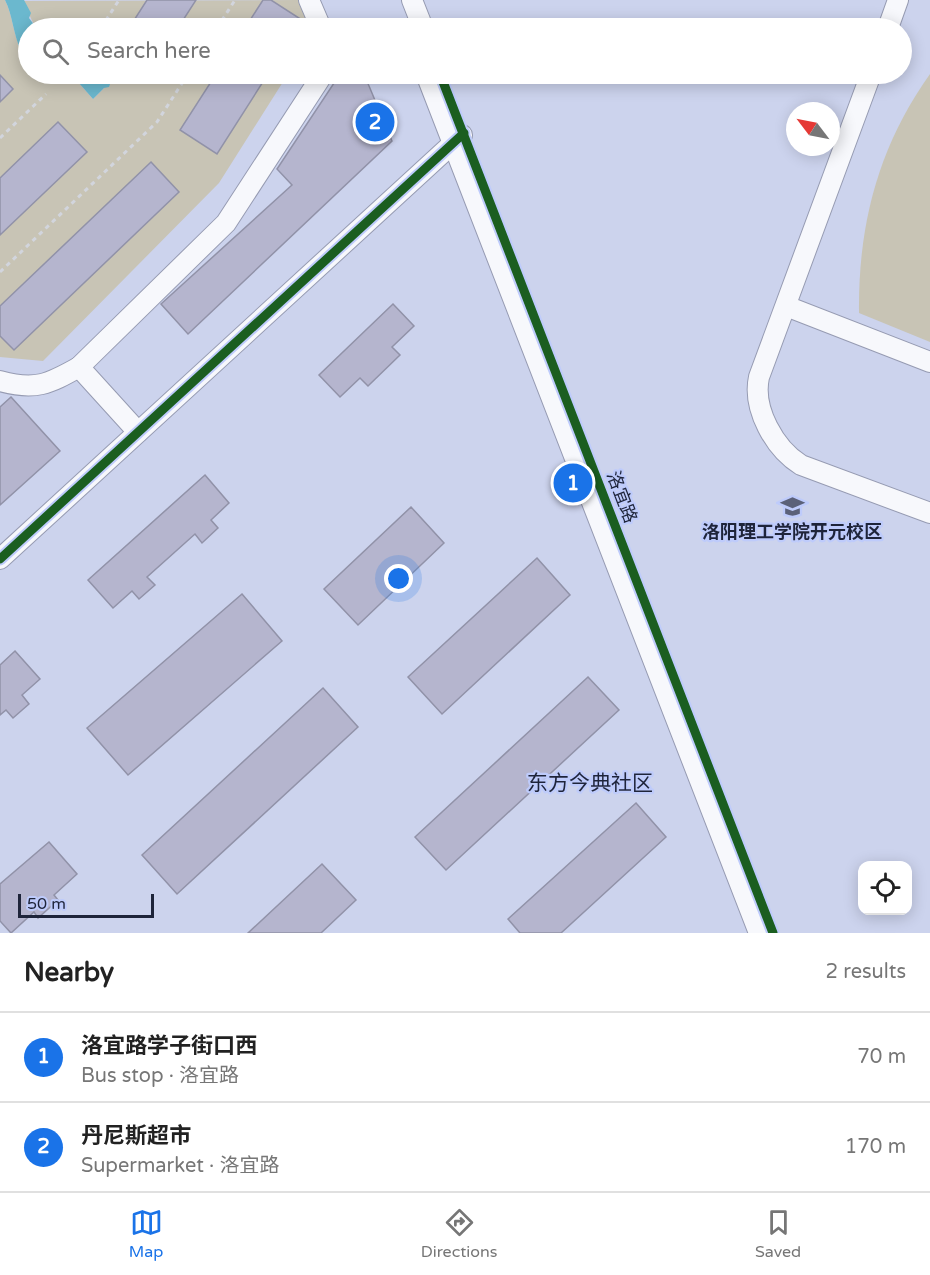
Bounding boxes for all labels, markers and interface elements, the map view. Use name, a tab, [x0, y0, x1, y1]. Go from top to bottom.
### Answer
search box	[18, 18, 912, 84]
icon: search	[39, 35, 72, 68]
text: Search here	[87, 38, 211, 64]
pin: 2	[356, 100, 394, 144]
north arrow	[786, 102, 840, 156]
pin: 1	[554, 460, 592, 506]
street label: 洛宜路	[602, 468, 642, 526]
school or university icon: 洛阳理工学院开元校区	[779, 493, 805, 519]
place label: 洛阳理工学院开元校区	[702, 521, 882, 543]
your location	[384, 564, 413, 593]
district label: 东方今典社区	[527, 771, 653, 796]
map controls	[858, 861, 912, 915]
button: locate	[858, 861, 912, 915]
scale bar	[18, 891, 154, 918]
text: 50 m	[27, 894, 66, 914]
text: Nearby	[24, 957, 114, 988]
text: 2 results	[826, 960, 906, 984]
text: 洛宜路学子街口西	[81, 1033, 257, 1059]
text: 1	[37, 1045, 50, 1069]
text: 70 m	[857, 1045, 906, 1069]
text: Bus stop · 洛宜路	[81, 1064, 239, 1088]
text: 丹尼斯超市	[81, 1123, 191, 1149]
text: 2	[37, 1135, 50, 1159]
text: 170 m	[845, 1135, 906, 1159]
text: Supermarket · 洛宜路	[81, 1154, 279, 1178]
tab: Map	[129, 1206, 163, 1262]
tab: Directions	[421, 1206, 497, 1262]
tab: Saved	[755, 1206, 801, 1262]

